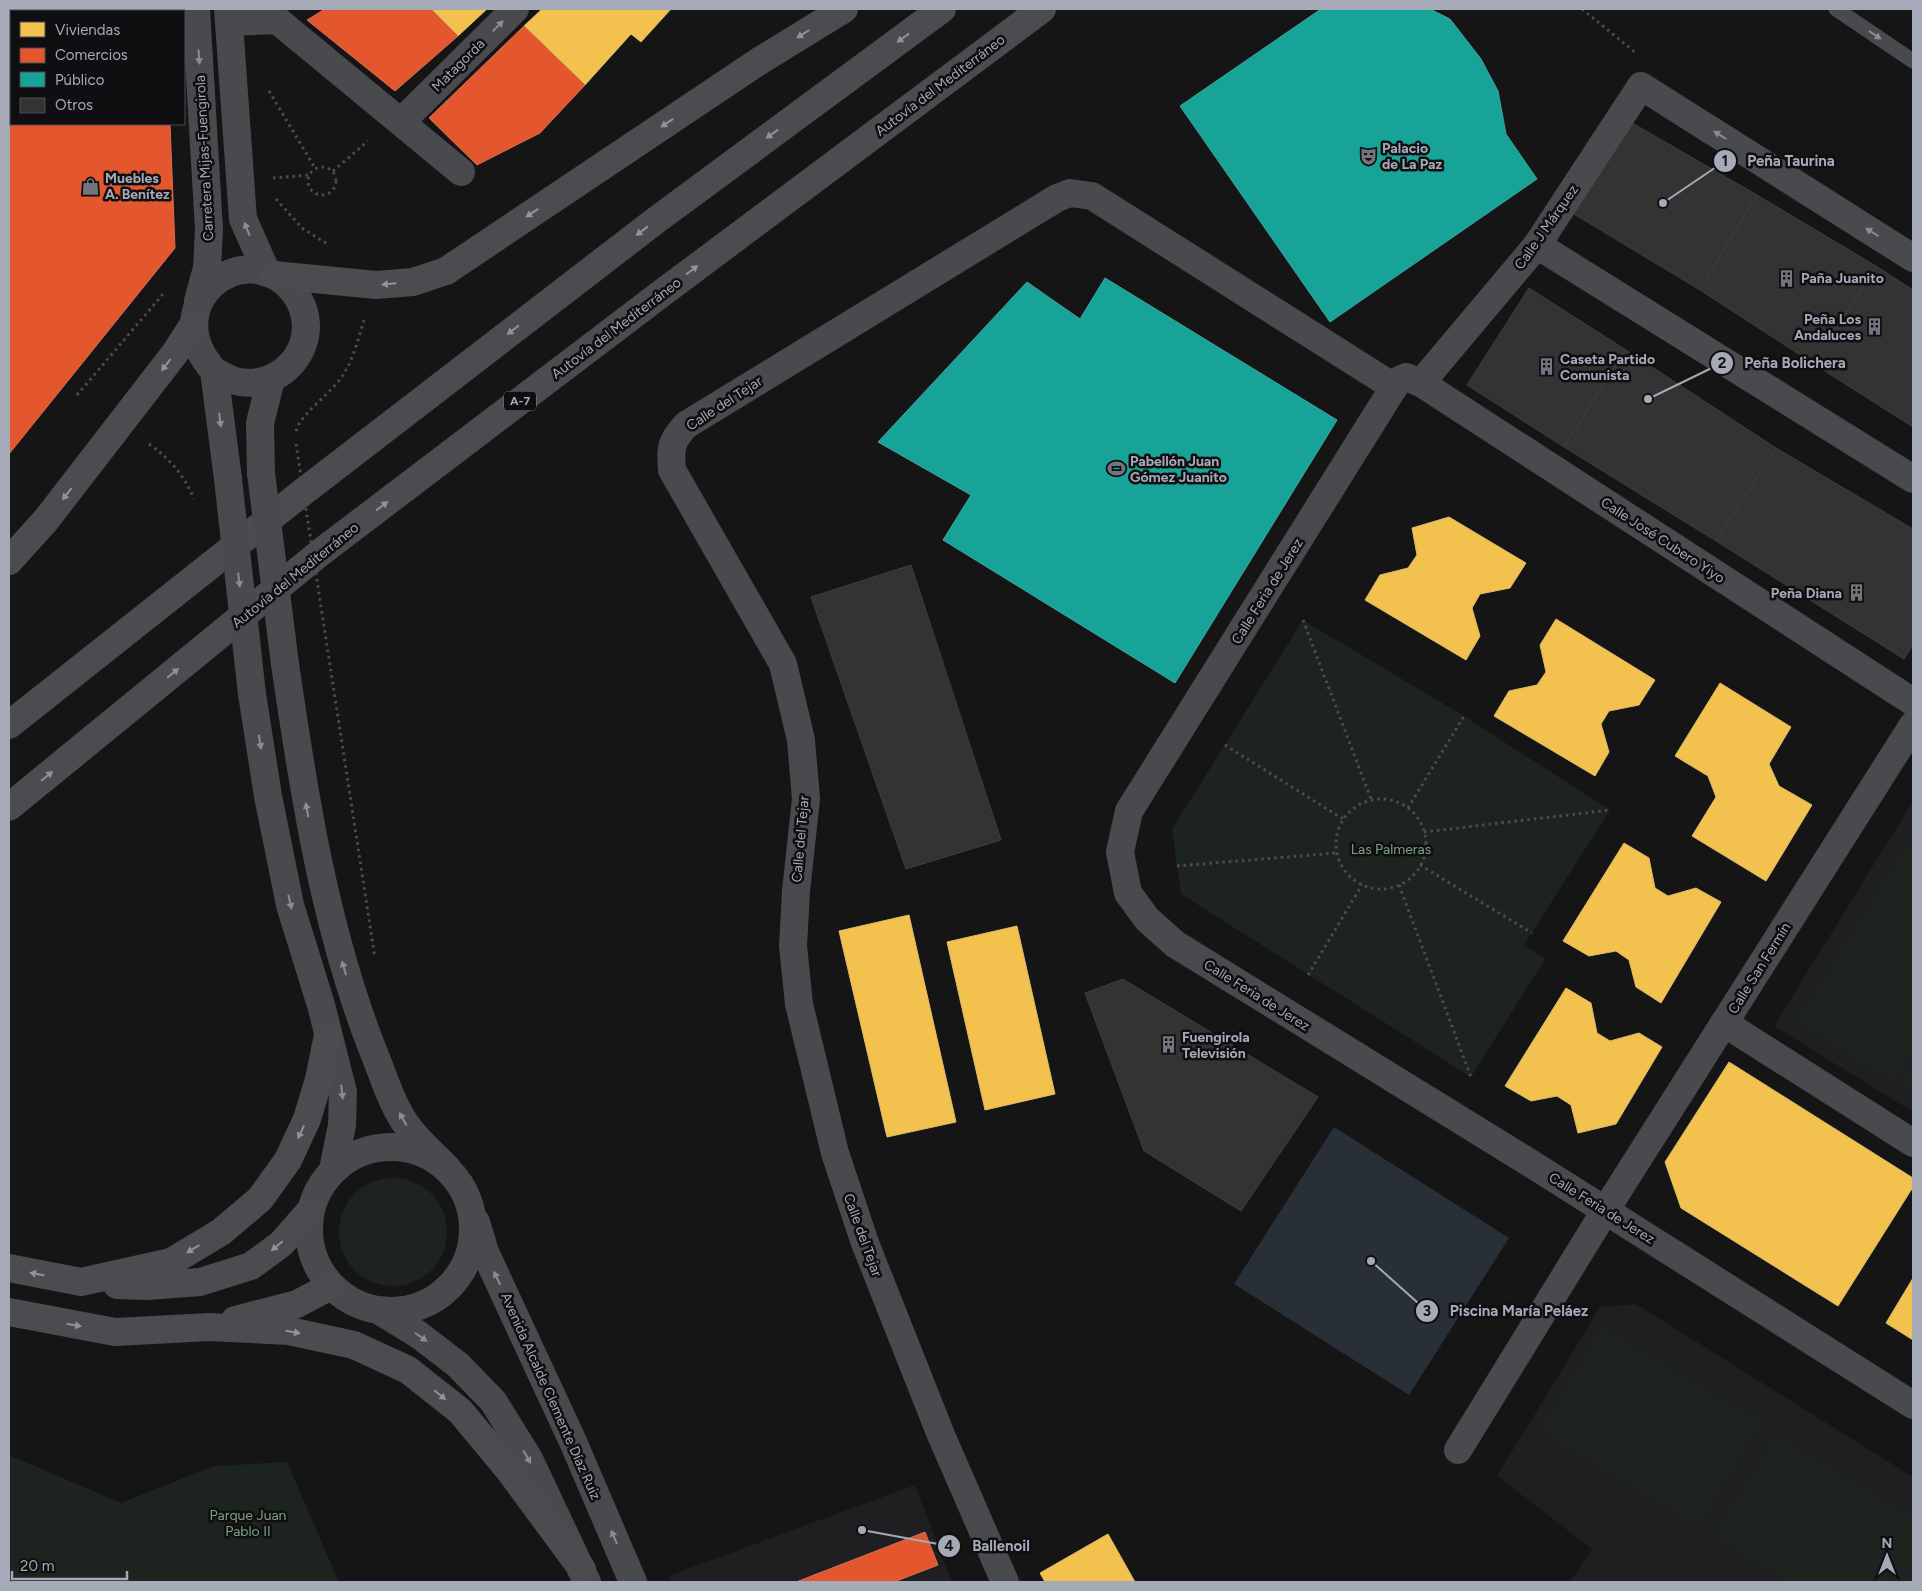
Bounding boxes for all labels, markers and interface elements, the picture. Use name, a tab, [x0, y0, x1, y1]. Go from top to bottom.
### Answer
legend	[10, 10, 185, 125]
one-way arrow	[492, 20, 504, 32]
text: Viviendas	[55, 21, 120, 39]
one-way arrow	[796, 30, 809, 39]
one-way arrow	[1868, 30, 1881, 40]
street label: Autovía del Mediterráneo	[872, 31, 1009, 140]
one-way arrow	[896, 33, 910, 43]
street label: Matagorda	[428, 35, 488, 95]
text: Comercios	[55, 46, 128, 64]
one-way arrow	[195, 50, 203, 66]
text: Público	[55, 71, 105, 89]
street label: Carretera Mijas-Fuengirola	[192, 75, 217, 241]
text: Otros	[55, 96, 93, 114]
one-way arrow	[660, 118, 674, 128]
one-way arrow	[766, 129, 779, 139]
one-way arrow	[1713, 131, 1726, 140]
place label: Palacio de La Paz	[1382, 140, 1442, 173]
theatre icon: Palacio de La Paz	[1358, 146, 1378, 166]
callout: Peña Taurina	[1712, 146, 1845, 176]
text: 1	[1722, 152, 1728, 170]
text: Peña Taurina	[1747, 152, 1835, 170]
place label: Muebles A. Benítez	[105, 170, 170, 203]
shop icon: Muebles A. Benítez	[81, 176, 101, 196]
street label: Calle J Márquez	[1511, 182, 1582, 273]
one-way arrow	[525, 209, 539, 218]
one-way arrow	[243, 222, 251, 236]
one-way arrow	[635, 226, 649, 236]
one-way arrow	[1865, 227, 1879, 236]
one-way arrow	[685, 265, 698, 276]
building icon: Paña Juanito	[1777, 268, 1797, 288]
place label: Paña Juanito	[1801, 270, 1884, 287]
street label: Autovía del Mediterráneo	[548, 274, 685, 383]
one-way arrow	[380, 281, 396, 289]
place label: Peña Los Andaluces	[1794, 311, 1861, 344]
building icon: Peña Los Andaluces	[1865, 317, 1885, 337]
one-way arrow	[507, 325, 520, 336]
callout: Peña Bolichera	[1709, 348, 1856, 378]
place label: Caseta Partido Comunista	[1560, 351, 1655, 384]
text: 2	[1718, 354, 1727, 372]
text: Peña Bolichera	[1744, 354, 1846, 372]
building icon: Caseta Partido Comunista	[1536, 357, 1556, 377]
one-way arrow	[161, 358, 171, 372]
street label: Calle del Tejar	[683, 372, 766, 434]
road number: A-7	[504, 392, 536, 411]
one-way arrow	[216, 412, 224, 428]
place label: Pabellón Juan Gómez Juanito	[1130, 453, 1227, 486]
sports icon: Pabellón Juan Gómez Juanito	[1106, 459, 1126, 479]
one-way arrow	[61, 487, 72, 500]
street label: Calle José Cubero Yiyo	[1597, 494, 1728, 587]
one-way arrow	[375, 501, 388, 512]
street label: Autovía del Mediterráneo	[229, 519, 362, 632]
street label: Calle Feria de Jerez	[1228, 535, 1307, 647]
one-way arrow	[235, 572, 243, 588]
building icon: Peña Diana	[1846, 583, 1866, 603]
place label: Peña Diana	[1771, 585, 1842, 602]
one-way arrow	[166, 668, 179, 679]
one-way arrow	[256, 735, 264, 751]
one-way arrow	[40, 770, 53, 781]
street label: Calle del Tejar	[788, 795, 813, 883]
one-way arrow	[303, 803, 311, 818]
park label: Las Palmeras	[1351, 841, 1431, 858]
one-way arrow	[286, 894, 294, 909]
street label: Calle San Fermín	[1725, 919, 1794, 1017]
street label: Calle Feria de Jerez	[1201, 956, 1313, 1035]
one-way arrow	[340, 961, 348, 976]
place label: Fuengirola Televisión	[1182, 1029, 1250, 1062]
building icon: Fuengirola Televisión	[1158, 1035, 1178, 1055]
one-way arrow	[338, 1085, 346, 1101]
one-way arrow	[399, 1113, 408, 1126]
one-way arrow	[296, 1125, 304, 1139]
street label: Calle Feria de Jerez	[1546, 1169, 1658, 1248]
street label: Calle del Tejar	[840, 1191, 885, 1279]
one-way arrow	[271, 1241, 284, 1252]
one-way arrow	[186, 1245, 201, 1253]
one-way arrow	[30, 1270, 45, 1278]
one-way arrow	[493, 1271, 501, 1285]
street label: Avenida Alcalde Clemente Díaz Ruiz	[497, 1290, 604, 1503]
callout: Piscina María Peláez	[1415, 1296, 1598, 1326]
text: 3	[1423, 1302, 1431, 1320]
text: Piscina María Peláez	[1450, 1302, 1588, 1320]
one-way arrow	[66, 1322, 82, 1330]
one-way arrow	[285, 1329, 301, 1337]
one-way arrow	[414, 1331, 427, 1342]
one-way arrow	[433, 1390, 446, 1401]
one-way arrow	[523, 1449, 531, 1464]
park label: Parque Juan Pablo II	[210, 1507, 287, 1540]
one-way arrow	[610, 1530, 618, 1544]
callout: Ballenoil	[937, 1531, 1039, 1561]
north arrow	[1862, 1531, 1912, 1581]
text: N	[1882, 1535, 1892, 1552]
text: 4	[944, 1537, 954, 1555]
text: Ballenoil	[972, 1537, 1030, 1555]
scale bar	[12, 1548, 128, 1580]
text: 20 m	[20, 1557, 54, 1575]

